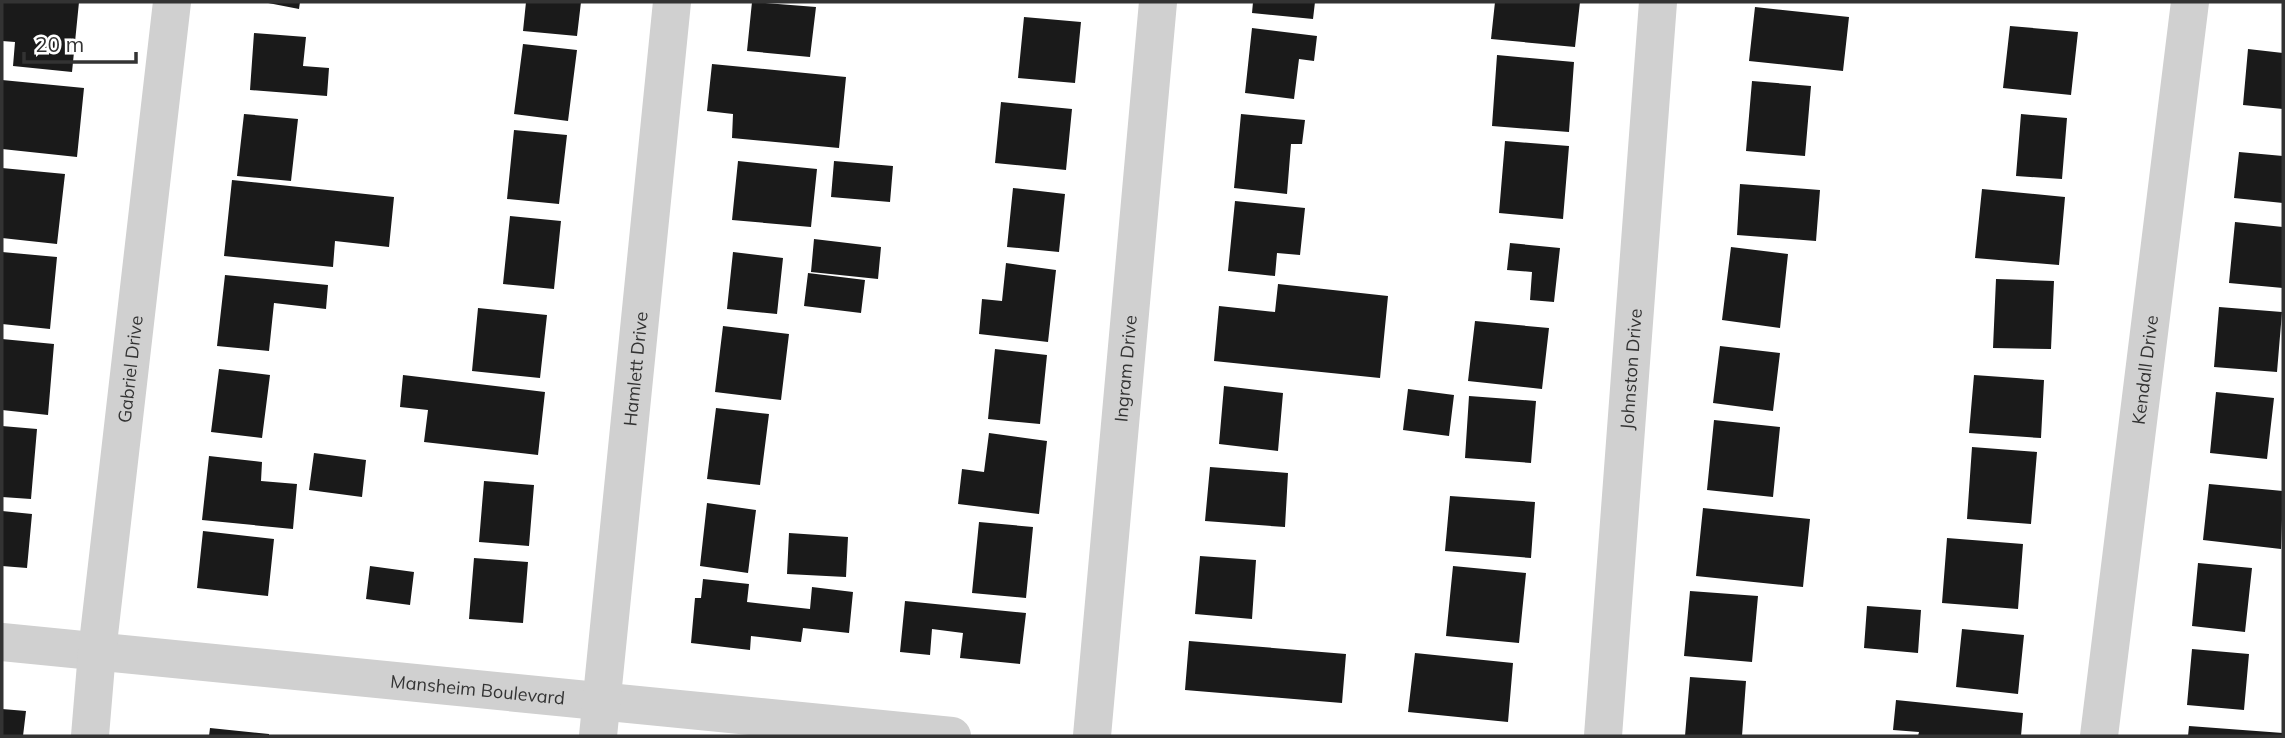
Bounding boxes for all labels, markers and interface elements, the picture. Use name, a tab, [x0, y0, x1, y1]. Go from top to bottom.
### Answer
scale bar	[24, 21, 136, 65]
text: 20 m	[35, 31, 84, 57]
street label: Johnston Drive	[1614, 308, 1647, 430]
street label: Hamlett Drive	[618, 310, 652, 427]
street label: Gabriel Drive	[112, 314, 147, 424]
street label: Ingram Drive	[1109, 314, 1141, 423]
street label: Kendall Drive	[2126, 314, 2163, 426]
street label: Mansheim Boulevard	[389, 669, 566, 709]

